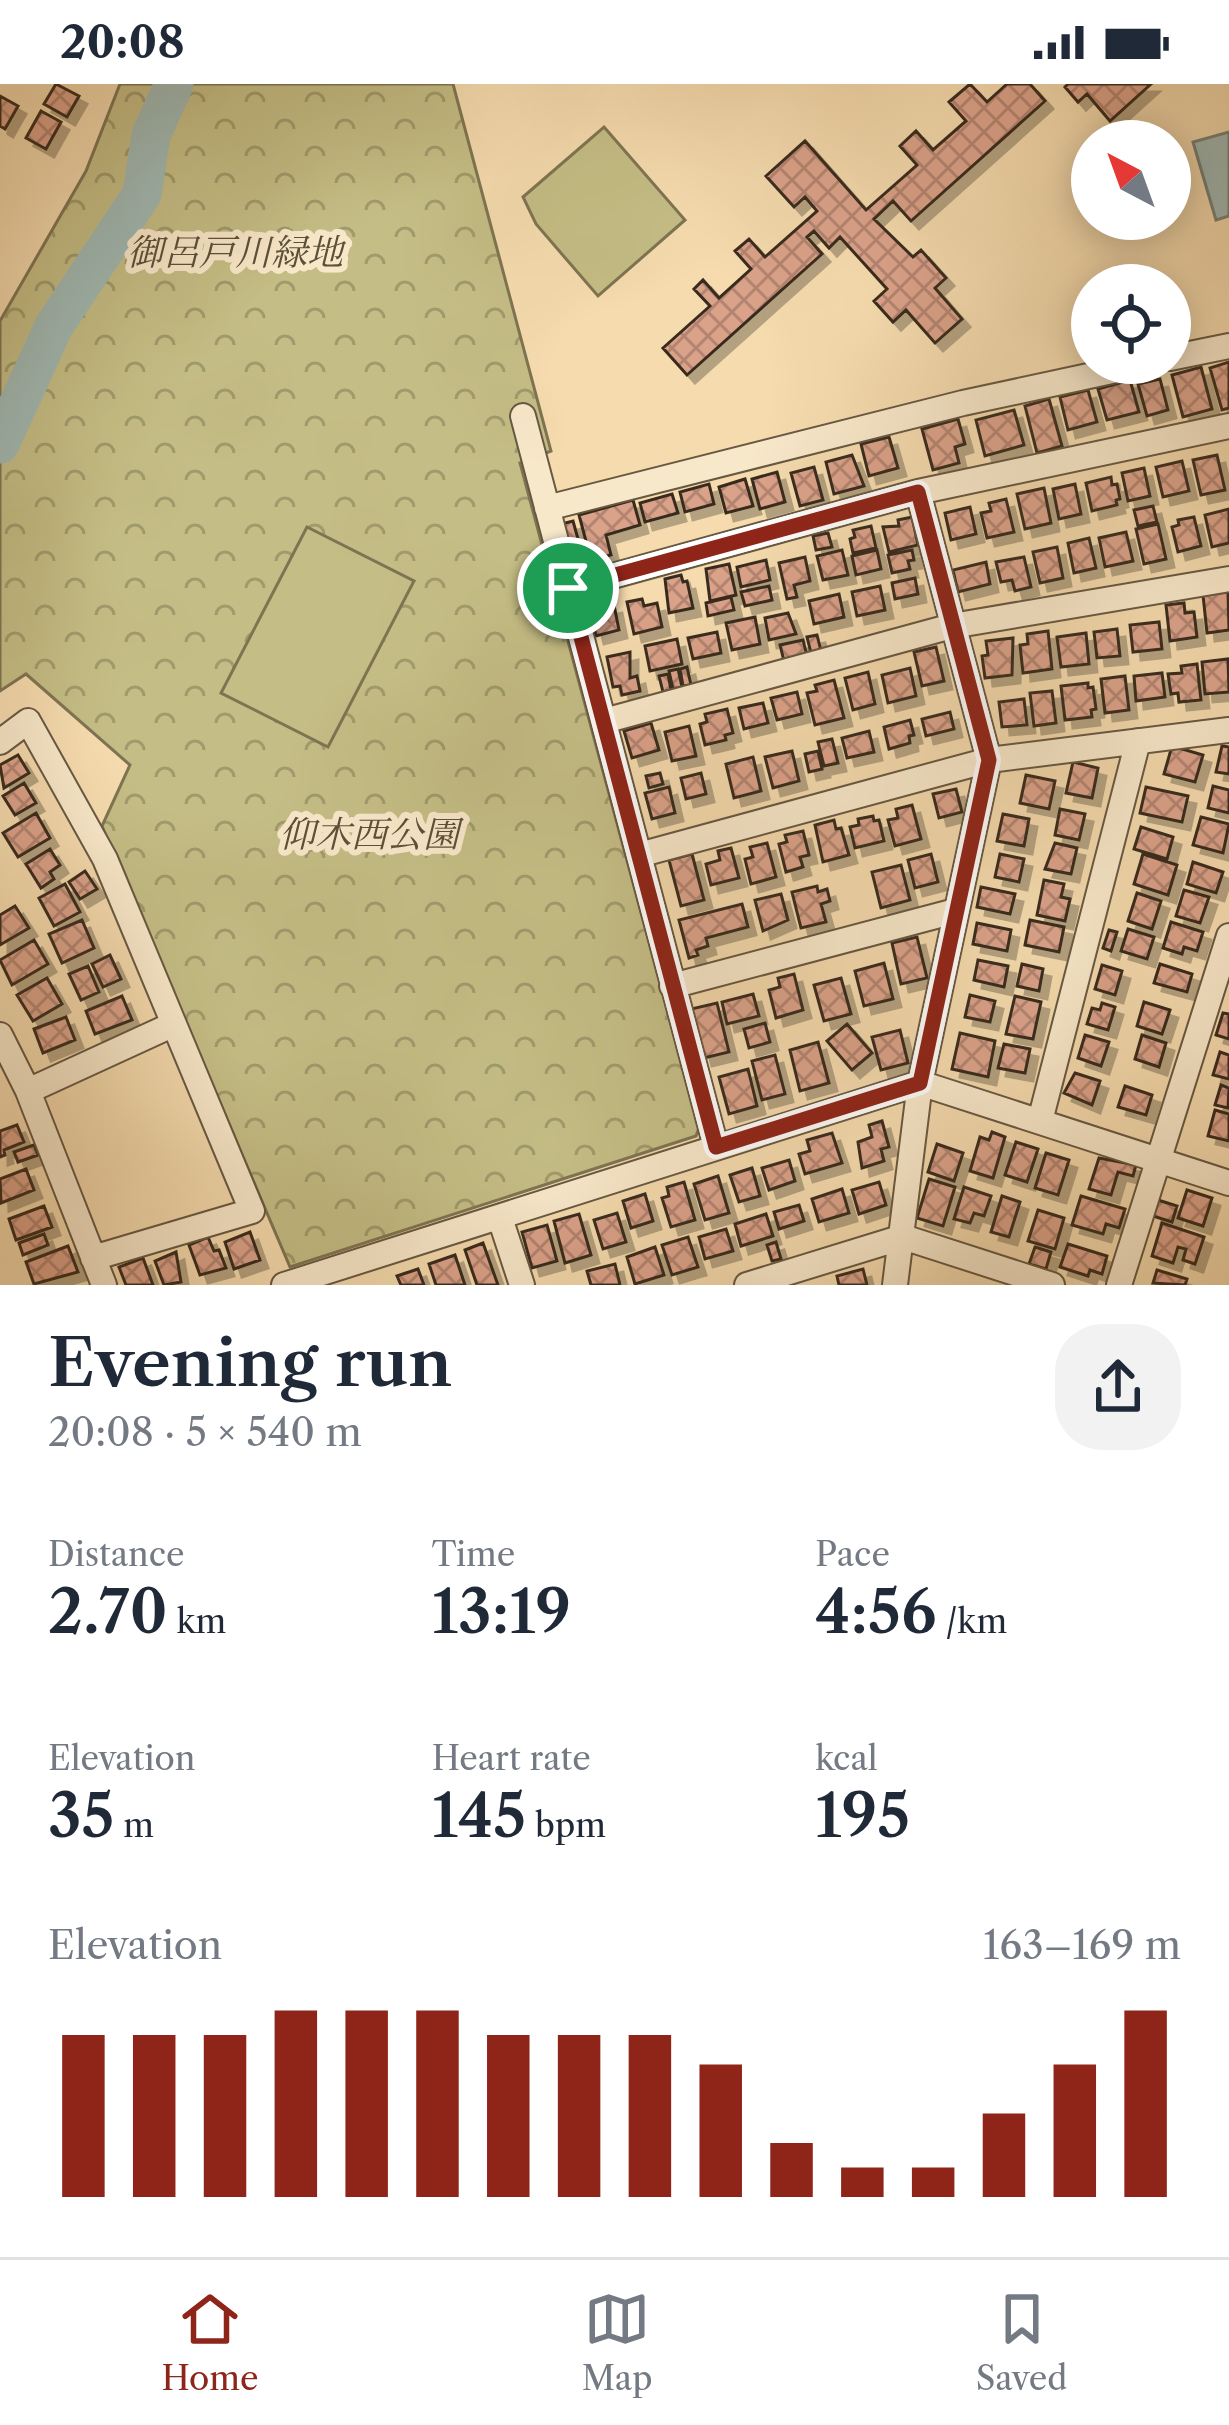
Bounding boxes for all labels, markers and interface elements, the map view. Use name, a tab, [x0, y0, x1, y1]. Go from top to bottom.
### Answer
text: 20:08	[60, 14, 185, 70]
north arrow	[1071, 120, 1191, 240]
map controls	[1071, 120, 1191, 384]
park label: 御呂戸川緑地	[127, 230, 347, 274]
button: locate	[1071, 264, 1191, 384]
pin	[517, 537, 619, 639]
icon: arrive	[535, 555, 601, 621]
park label: 仰木西公園	[279, 812, 464, 856]
text: Evening run	[48, 1322, 452, 1403]
button: share	[1055, 1324, 1181, 1450]
text: 20:08 · 5 × 540 m	[48, 1408, 362, 1456]
text: Distance	[48, 1534, 185, 1575]
text: Time	[432, 1534, 515, 1575]
text: Pace	[815, 1534, 890, 1575]
text: 2.70	[48, 1575, 168, 1649]
text: 13:19	[432, 1575, 571, 1649]
text: 4:56	[815, 1575, 937, 1649]
text: km	[168, 1601, 226, 1642]
text: /km	[937, 1601, 1007, 1642]
text: Elevation	[48, 1738, 195, 1779]
text: Heart rate	[432, 1738, 591, 1779]
text: kcal	[815, 1738, 878, 1779]
text: 35	[48, 1779, 115, 1853]
text: 145	[432, 1779, 526, 1853]
text: 195	[815, 1779, 910, 1853]
text: m	[115, 1805, 154, 1846]
text: bpm	[526, 1805, 606, 1846]
text: Elevation	[48, 1921, 222, 1969]
text: 163–169 m	[983, 1921, 1181, 1969]
tab: Home	[162, 2286, 259, 2399]
tab: Map	[582, 2286, 653, 2399]
tab: Saved	[976, 2286, 1067, 2399]

